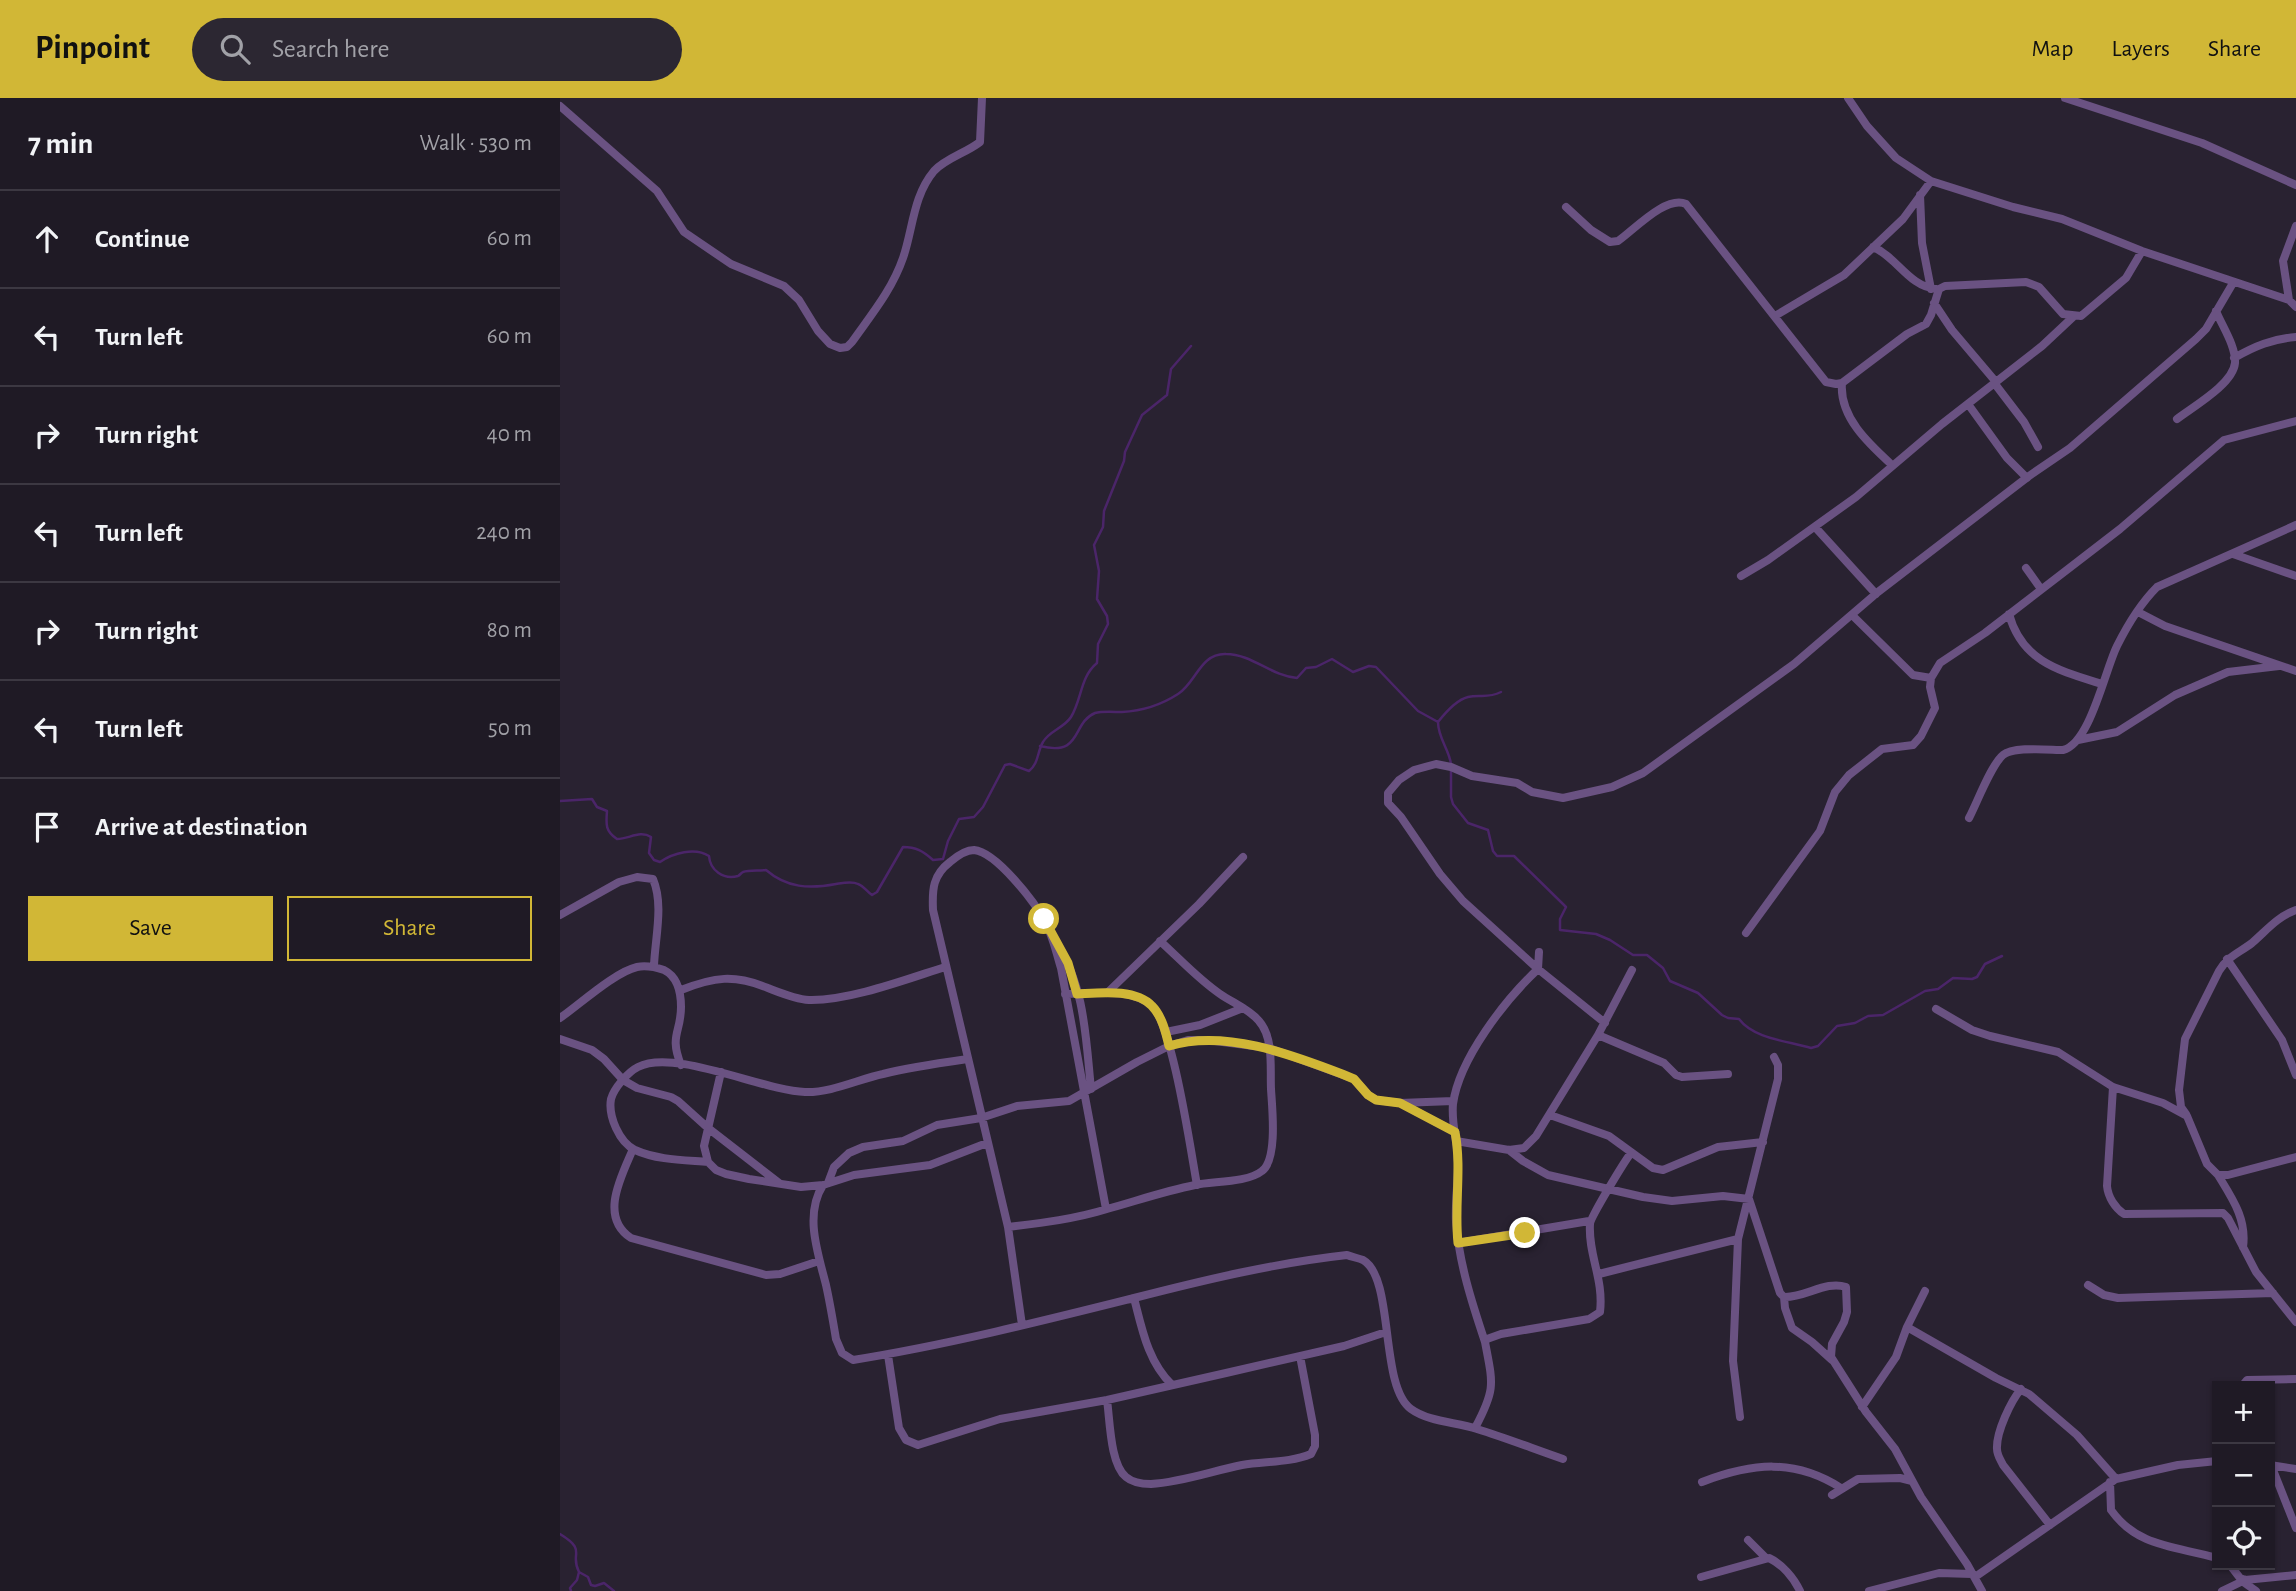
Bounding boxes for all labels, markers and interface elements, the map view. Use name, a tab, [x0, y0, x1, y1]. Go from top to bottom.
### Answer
search box	[192, 18, 682, 81]
icon: search	[216, 30, 254, 68]
text: Pinpoint	[35, 32, 150, 65]
text: Search here	[272, 36, 390, 62]
text: Map	[2031, 37, 2073, 61]
text: Layers	[2111, 37, 2170, 61]
text: Share	[2208, 37, 2261, 61]
text: 7 min	[28, 129, 93, 159]
text: Walk · 530 m	[420, 132, 532, 155]
icon: ahead	[28, 220, 66, 258]
text: Continue	[95, 226, 190, 252]
text: 60 m	[487, 227, 532, 250]
icon: left	[28, 318, 66, 356]
text: Turn left	[95, 324, 183, 350]
text: 60 m	[487, 325, 532, 348]
icon: right	[28, 416, 66, 454]
text: Turn right	[95, 422, 198, 448]
text: 40 m	[487, 423, 532, 446]
icon: left	[28, 514, 66, 552]
text: Turn left	[95, 520, 183, 546]
text: 240 m	[476, 521, 532, 544]
icon: right	[28, 612, 66, 650]
text: Turn right	[95, 618, 198, 644]
text: 80 m	[487, 619, 532, 642]
icon: left	[28, 710, 66, 748]
text: Turn left	[95, 716, 183, 742]
text: 50 m	[488, 717, 532, 740]
icon: arrive	[28, 808, 66, 846]
text: Arrive at destination	[95, 814, 308, 840]
button: Save	[28, 896, 273, 961]
button: Share	[287, 896, 532, 961]
route start	[1028, 903, 1059, 934]
route end	[1509, 1217, 1540, 1248]
map controls	[2212, 1381, 2275, 1570]
button: +	[2212, 1381, 2275, 1444]
button: −	[2212, 1444, 2275, 1507]
button: locate	[2212, 1507, 2275, 1570]

